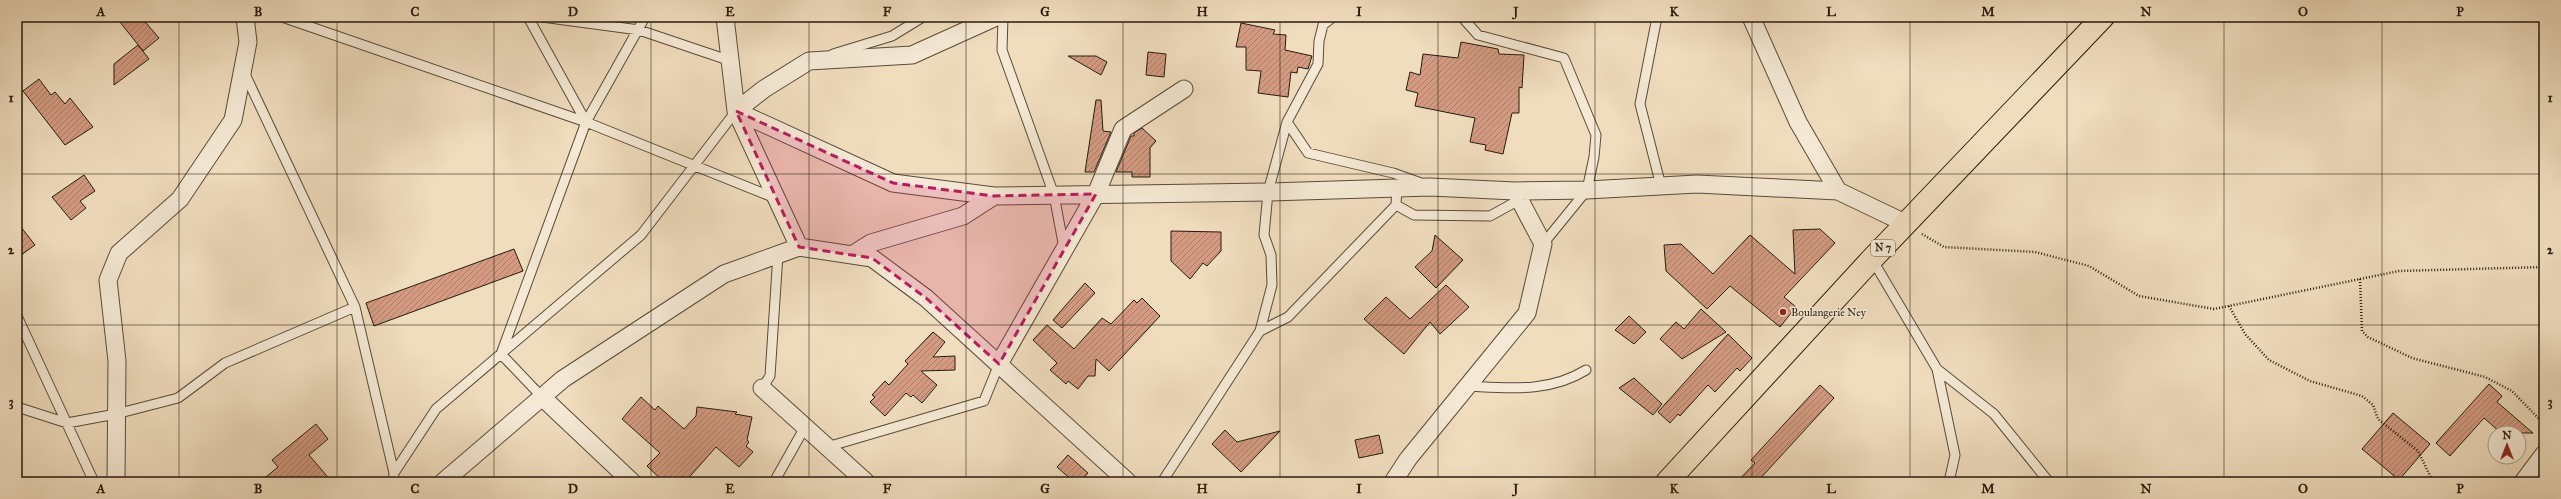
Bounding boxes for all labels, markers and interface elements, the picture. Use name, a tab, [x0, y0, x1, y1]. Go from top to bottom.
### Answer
text: A	[96, 4, 106, 20]
text: B	[254, 4, 263, 20]
text: C	[411, 4, 420, 20]
text: D	[568, 4, 578, 20]
text: E	[725, 4, 735, 20]
text: F	[883, 4, 892, 20]
text: G	[1040, 4, 1050, 20]
text: H	[1196, 4, 1208, 20]
text: I	[1356, 4, 1362, 20]
text: J	[1511, 4, 1519, 20]
text: K	[1669, 4, 1679, 20]
text: L	[1826, 4, 1836, 20]
text: M	[1981, 4, 1995, 20]
text: N	[2140, 4, 2152, 20]
text: O	[2298, 4, 2308, 20]
text: P	[2456, 4, 2464, 20]
text: 1	[8, 90, 14, 106]
text: 1	[2547, 90, 2553, 106]
road number: N 7	[1871, 240, 1895, 256]
text: 2	[8, 242, 15, 258]
text: 2	[2547, 242, 2554, 258]
place label: Boulangerie Ney	[1791, 306, 1867, 319]
marker: Boulangerie Ney	[1778, 307, 1788, 317]
text: 3	[8, 394, 14, 410]
text: 3	[2547, 394, 2553, 410]
north arrow	[2487, 425, 2527, 465]
text: N	[2502, 429, 2512, 442]
text: A	[96, 481, 106, 497]
text: B	[254, 481, 263, 497]
text: C	[411, 481, 420, 497]
text: D	[568, 481, 578, 497]
text: E	[725, 481, 735, 497]
text: F	[883, 481, 892, 497]
text: G	[1040, 481, 1050, 497]
text: H	[1196, 481, 1208, 497]
text: I	[1356, 481, 1362, 497]
text: J	[1511, 481, 1519, 497]
text: K	[1669, 481, 1679, 497]
text: L	[1826, 481, 1836, 497]
text: M	[1981, 481, 1995, 497]
text: N	[2140, 481, 2152, 497]
text: O	[2298, 481, 2308, 497]
text: P	[2456, 481, 2464, 497]

